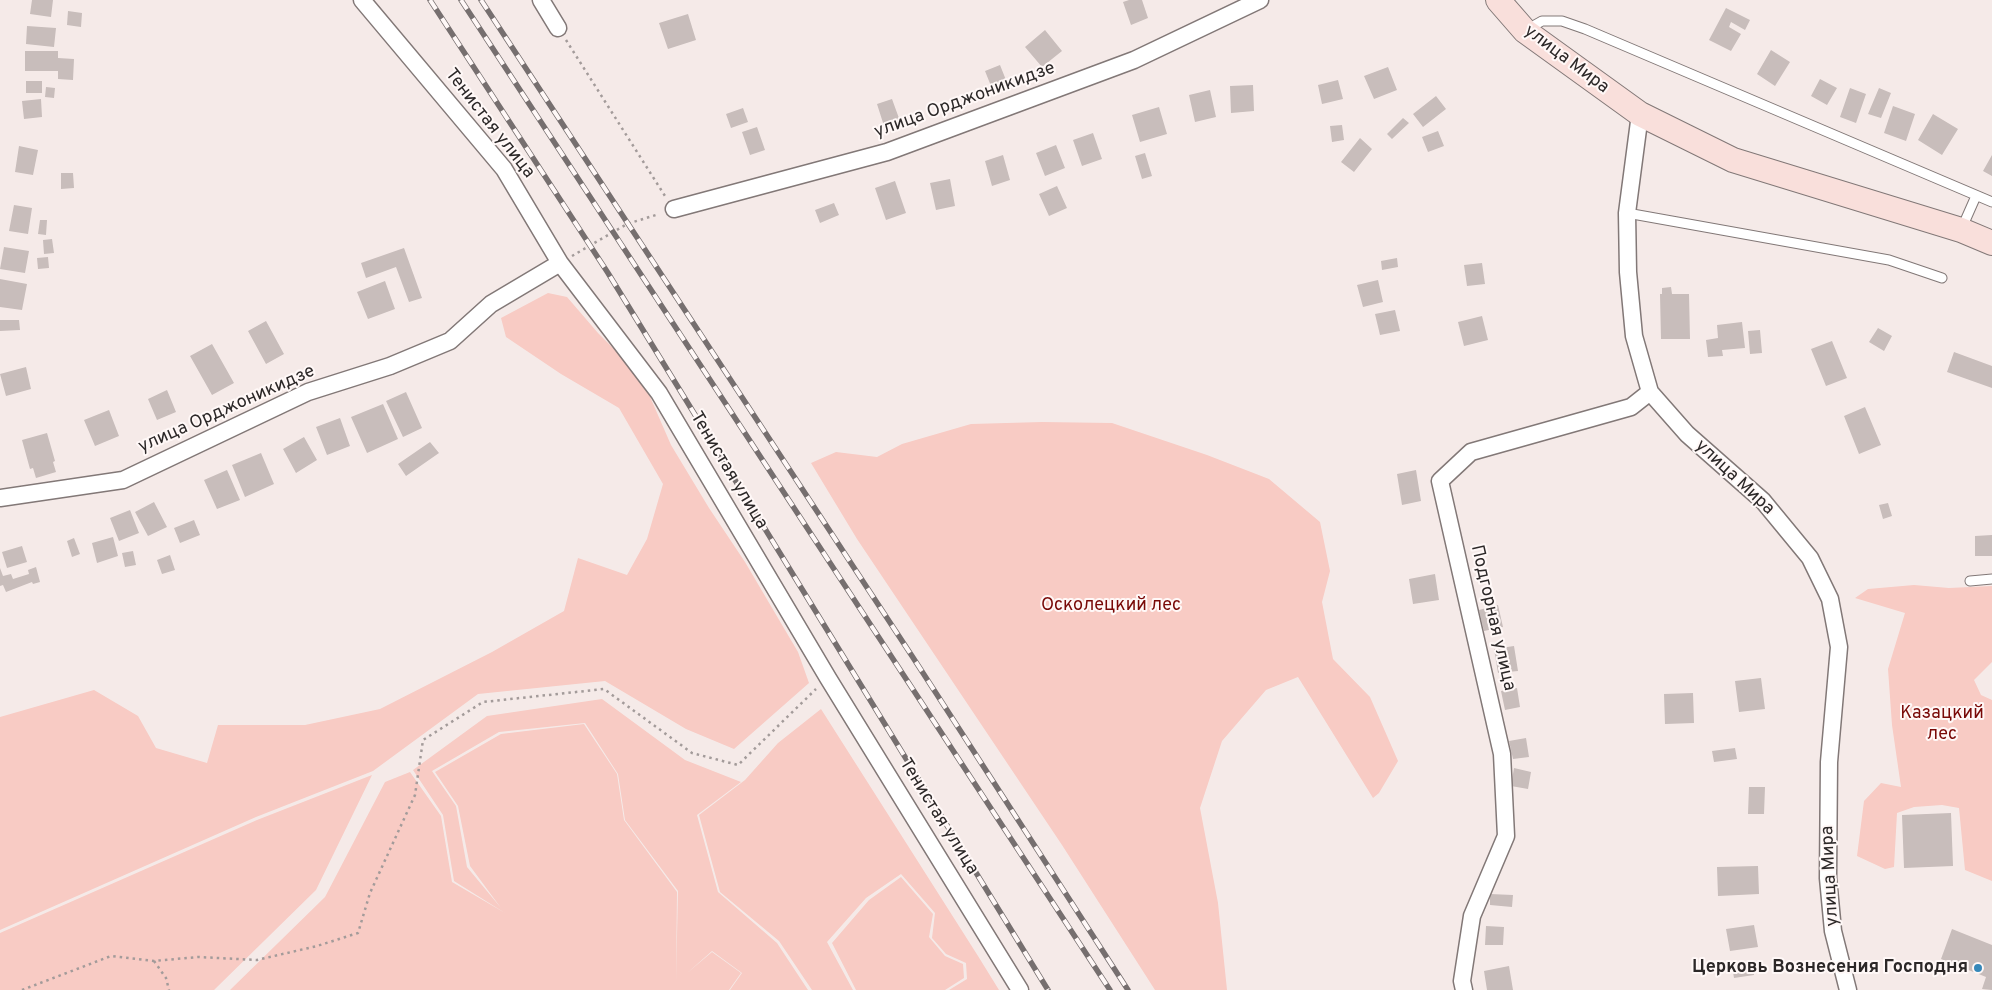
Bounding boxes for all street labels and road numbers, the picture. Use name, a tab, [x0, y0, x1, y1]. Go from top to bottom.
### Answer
street label: улица Мира	[1519, 21, 1613, 99]
street label: улица Орджоникидзе	[872, 58, 1058, 144]
street label: Тенистая улица	[439, 65, 539, 183]
street label: улица Орджоникидзе	[135, 361, 319, 459]
street label: Тенистая улица	[684, 408, 772, 534]
street label: улица Мира	[1690, 436, 1778, 520]
street label: Подгорная улица	[1465, 543, 1519, 693]
street label: Тенистая улица	[894, 755, 982, 879]
street label: улица Мира	[1818, 825, 1844, 927]

